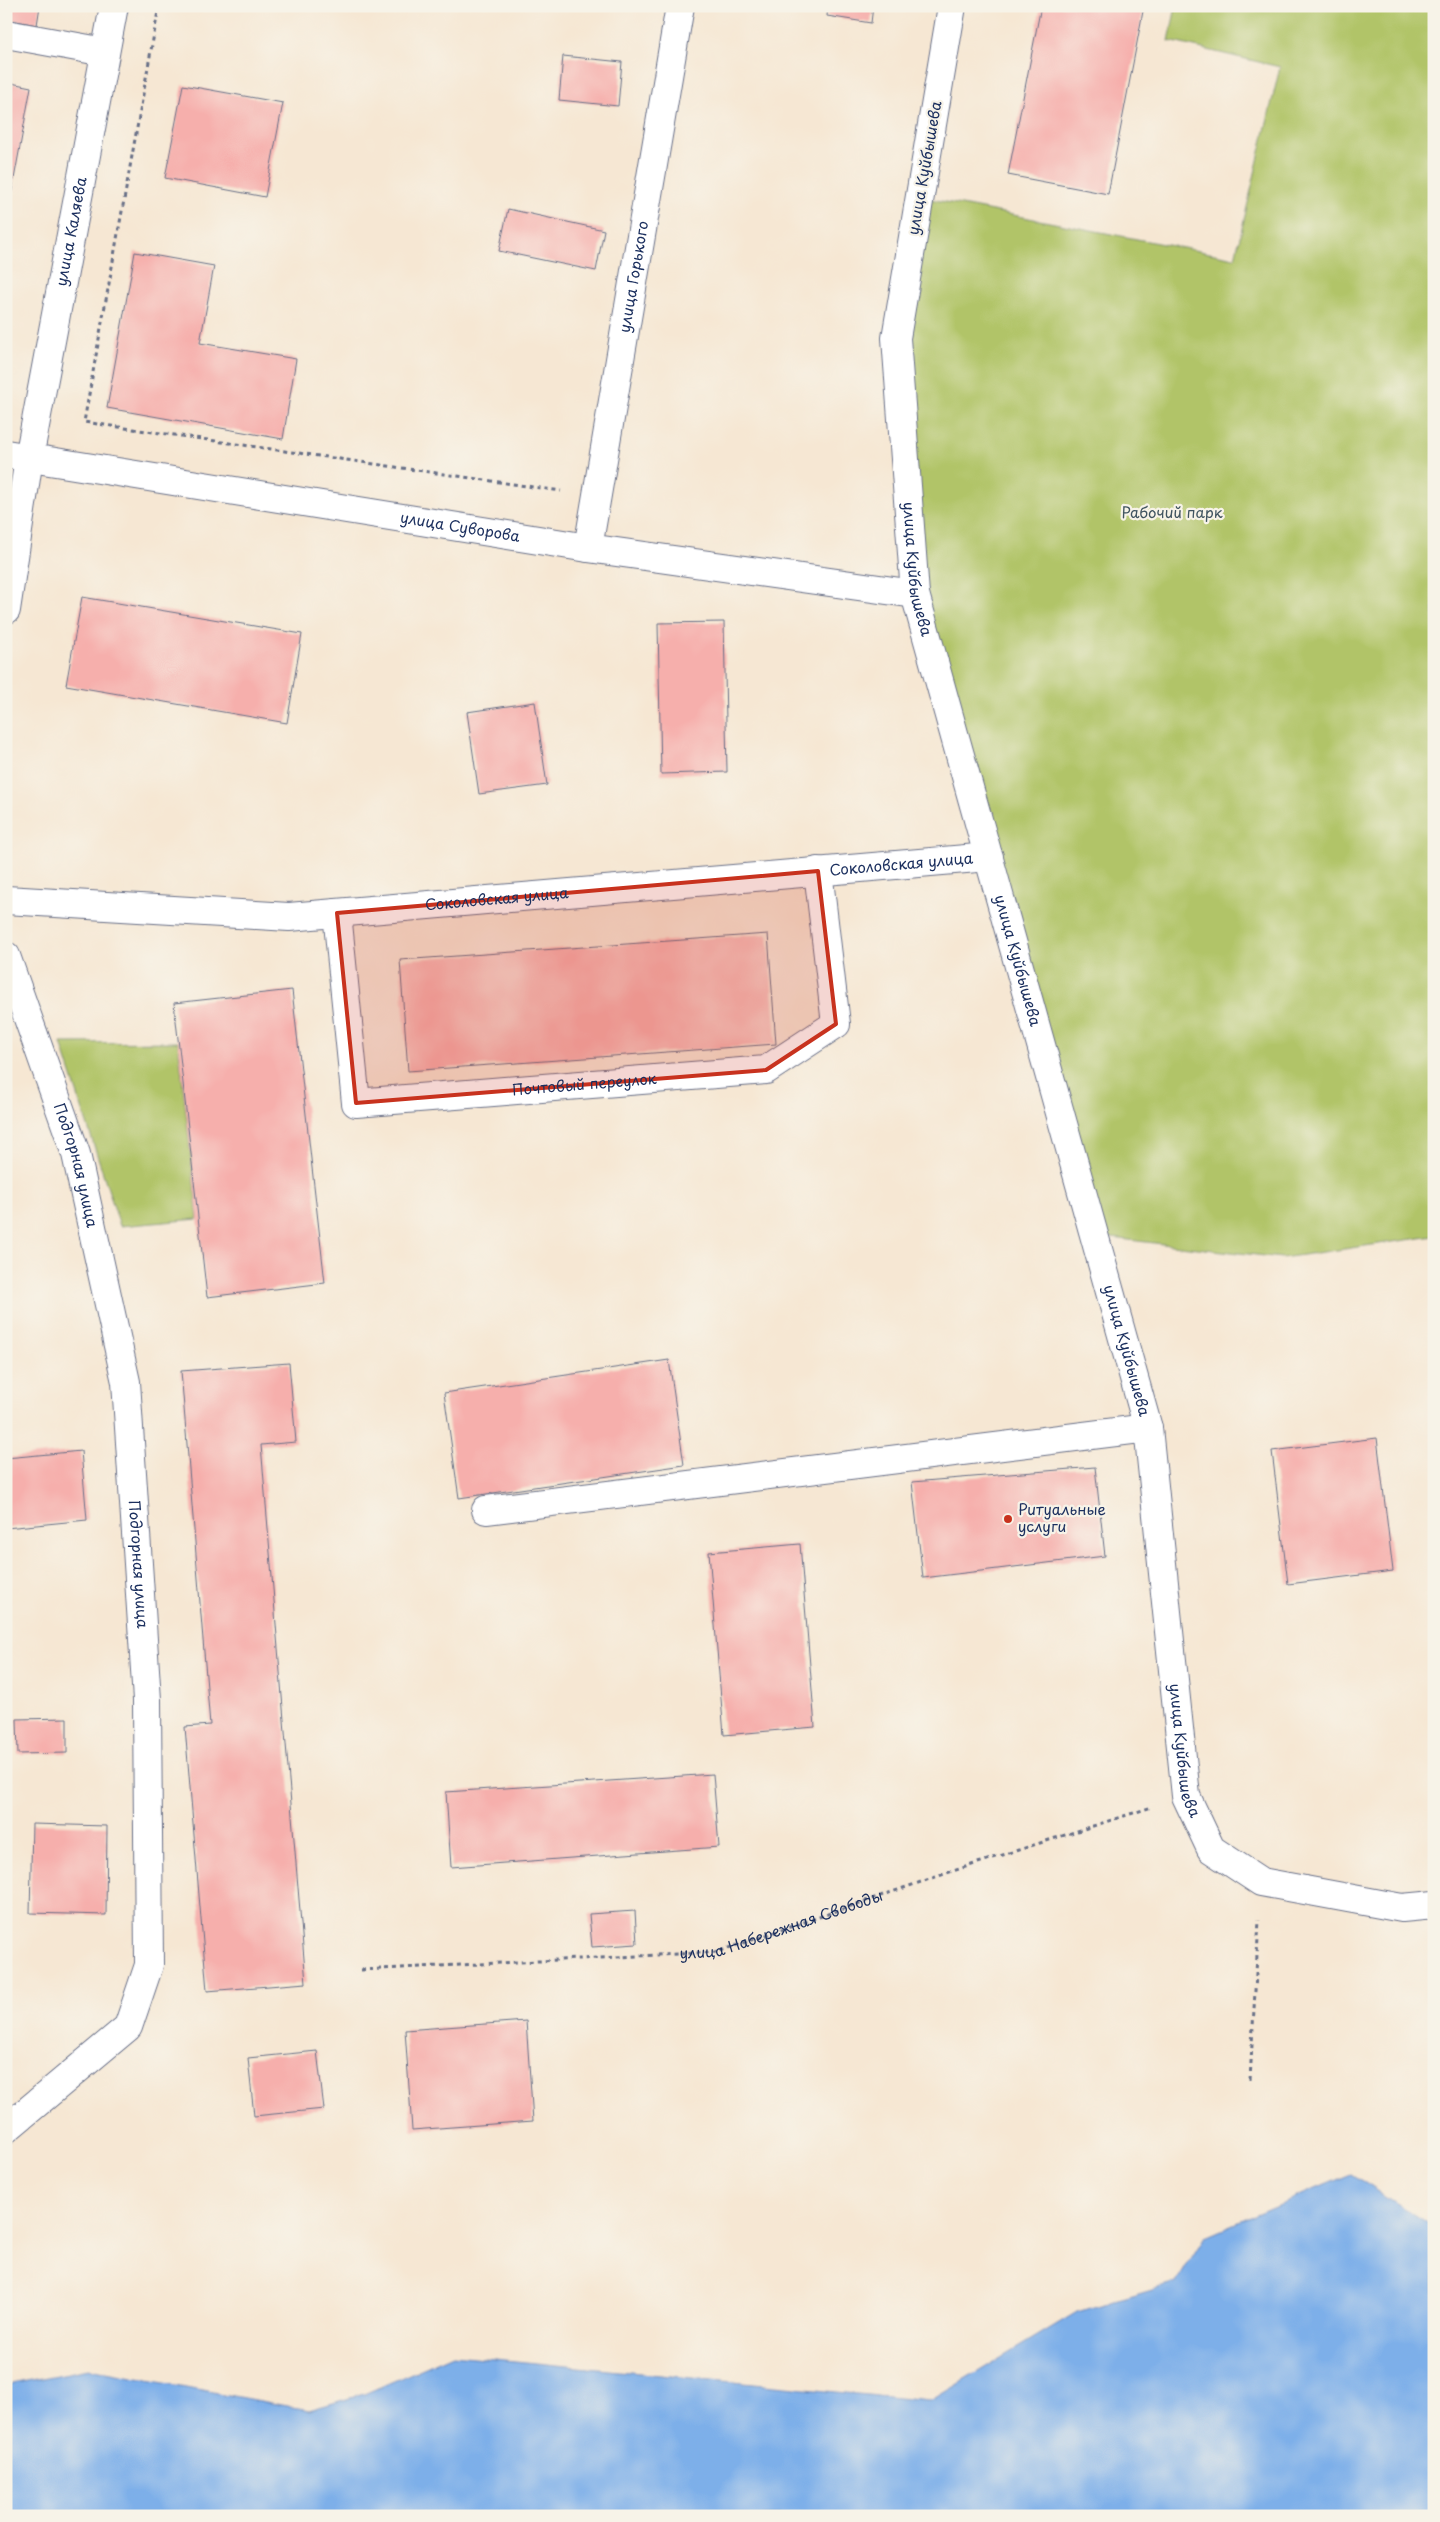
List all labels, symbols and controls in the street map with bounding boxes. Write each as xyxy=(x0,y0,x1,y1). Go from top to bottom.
street label: улица Куйбышева xyxy=(900,98,947,237)
street label: улица Каляева xyxy=(49,174,92,288)
street label: улица Горького xyxy=(612,219,653,334)
park label: Рабочий парк xyxy=(1121,500,1223,523)
street label: улица Куйбышева xyxy=(898,501,939,639)
street label: улица Суворова xyxy=(399,505,523,547)
street label: Соколовская улица xyxy=(828,845,974,881)
street label: Соколовская улица xyxy=(424,880,570,915)
street label: улица Куйбышева xyxy=(990,892,1048,1029)
street label: Почтовый переулок xyxy=(511,1066,657,1100)
street label: Подгорная улица xyxy=(49,1099,105,1230)
street label: улица Куйбышева xyxy=(1098,1282,1157,1419)
place label: Ритуальные услуги xyxy=(1018,1497,1106,1537)
street label: Подгорная улица xyxy=(124,1499,155,1629)
marker: Ритуальные услуги xyxy=(1002,1513,1014,1525)
street label: улица Куйбышева xyxy=(1164,1682,1208,1821)
street label: улица Набережная Свободы xyxy=(679,1883,885,1964)

